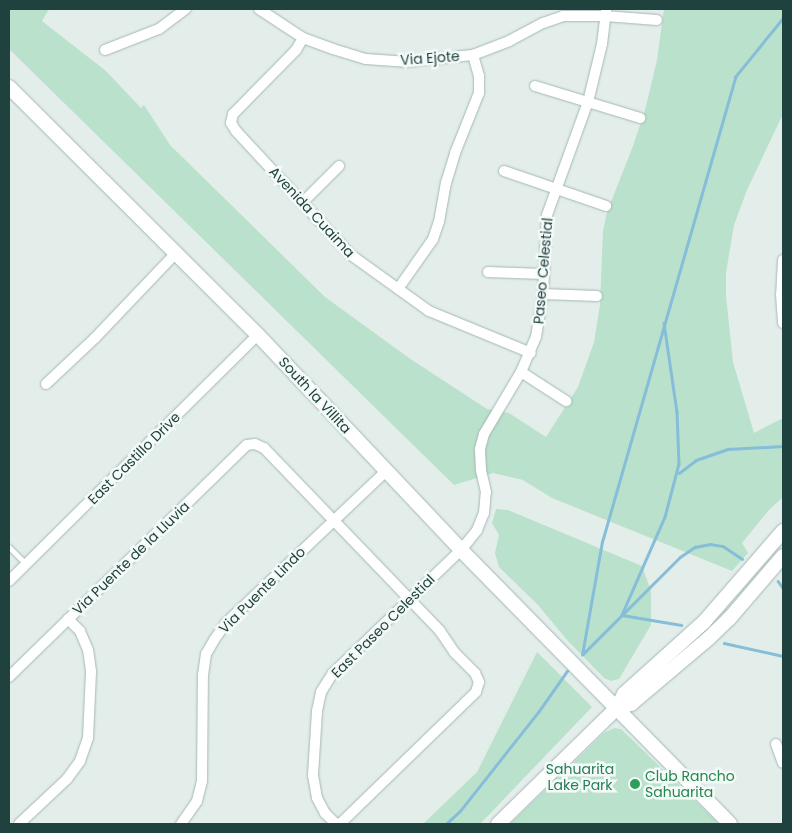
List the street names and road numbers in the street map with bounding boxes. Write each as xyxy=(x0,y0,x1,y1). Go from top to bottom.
street label: Via Ejote xyxy=(400,48,460,68)
street label: Avenida Cuaima xyxy=(266,163,358,261)
street label: Paseo Celestial xyxy=(530,217,556,325)
street label: South la Villita xyxy=(275,353,355,437)
street label: East Castillo Drive xyxy=(84,408,184,508)
street label: Via Puente de la Lluvia xyxy=(69,498,193,618)
street label: Via Puente Lindo xyxy=(215,543,309,637)
street label: East Paseo Celestial xyxy=(328,571,438,681)

